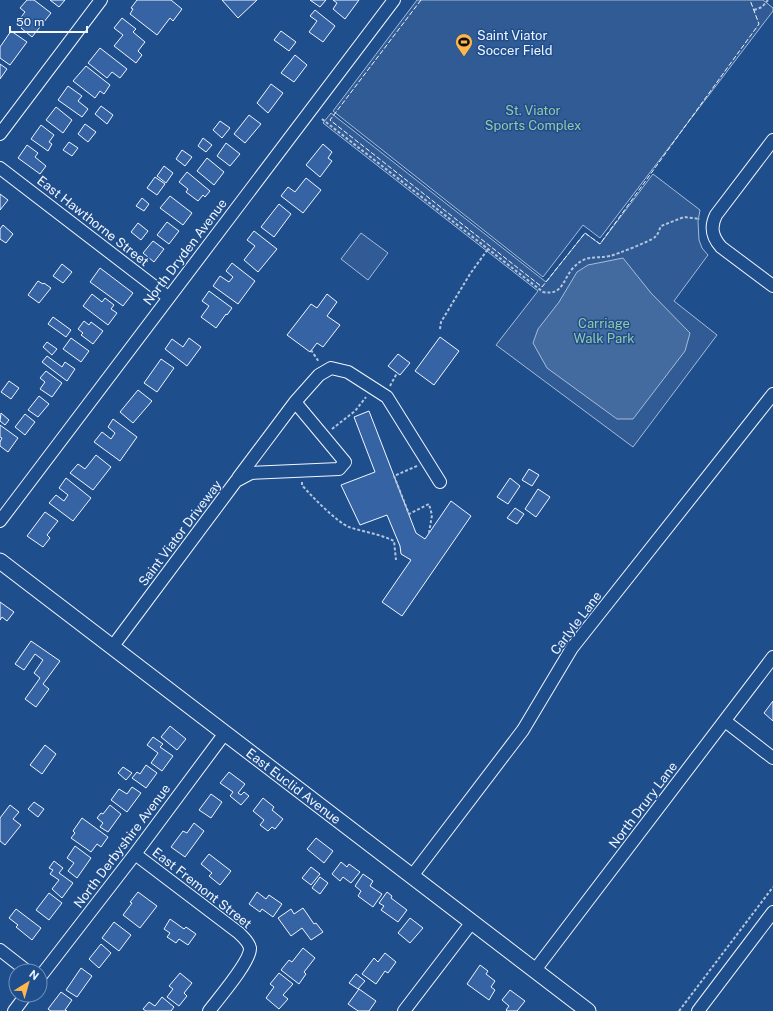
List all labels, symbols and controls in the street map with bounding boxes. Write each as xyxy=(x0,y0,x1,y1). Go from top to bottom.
scale bar xyxy=(10,8,87,34)
text: 50 m xyxy=(16,15,44,29)
place label: Saint Viator Soccer Field xyxy=(477,28,552,58)
sports icon: Saint Viator Soccer Field xyxy=(454,32,474,57)
park label: St. Viator Sports Complex xyxy=(485,103,581,133)
street label: East Hawthorne Street xyxy=(34,173,152,269)
street label: North Dryden Avenue xyxy=(140,196,230,308)
park label: Carriage Walk Park xyxy=(573,316,635,346)
street label: Saint Viator Driveway xyxy=(135,477,225,589)
street label: Carlyle Lane xyxy=(547,588,605,658)
street label: East Euclid Avenue xyxy=(244,745,344,827)
street label: North Drury Lane xyxy=(606,759,680,851)
street label: North Derbyshire Avenue xyxy=(71,781,173,911)
street label: East Fremont Street xyxy=(149,845,255,931)
north arrow xyxy=(8,963,48,1003)
text: N xyxy=(27,968,41,982)

